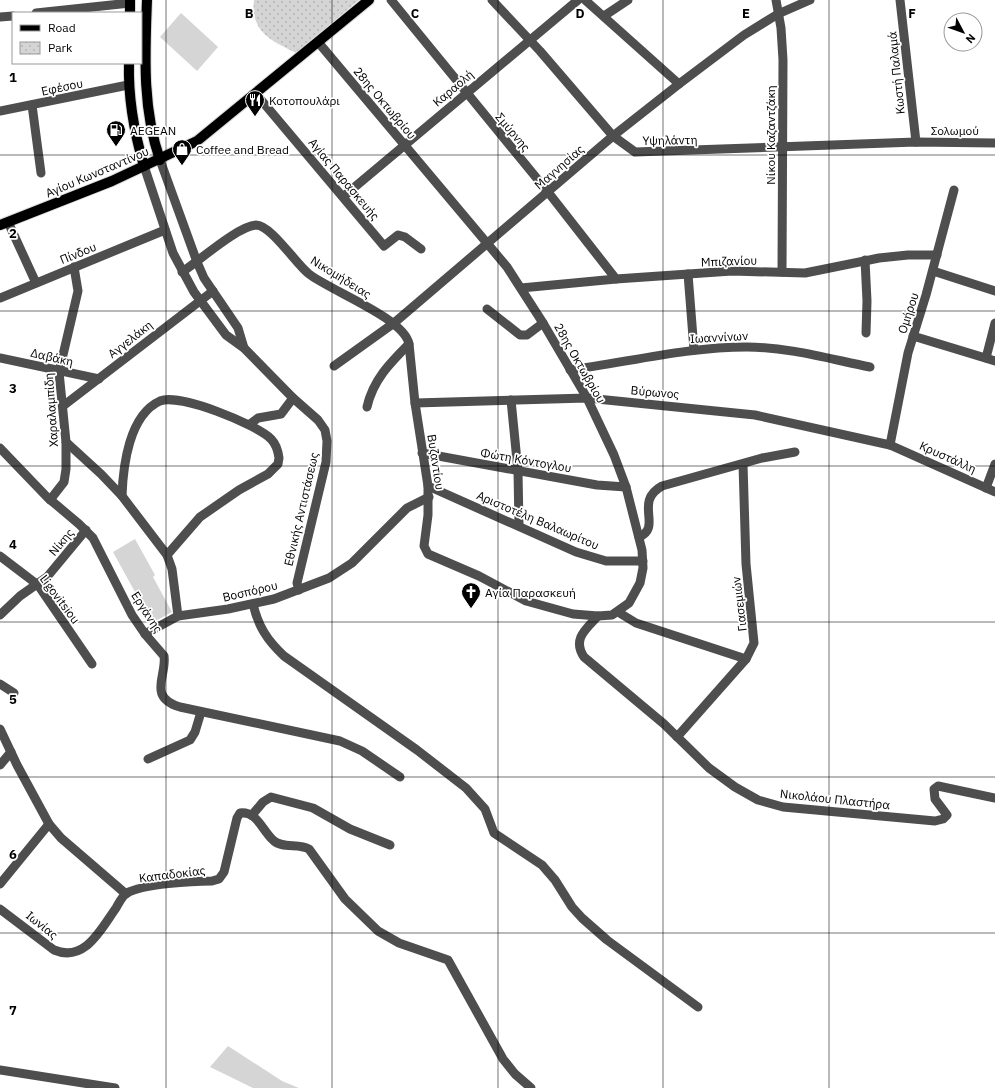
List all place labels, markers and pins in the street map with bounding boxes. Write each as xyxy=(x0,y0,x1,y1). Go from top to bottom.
restaurant icon: Κοτοπουλάρι xyxy=(244,89,266,117)
place label: Κοτοπουλάρι xyxy=(269,93,340,108)
fuel station icon: AEGEAN xyxy=(105,119,127,147)
place label: AEGEAN xyxy=(130,123,176,138)
shop icon: Coffee and Bread xyxy=(171,138,193,166)
place label: Coffee and Bread xyxy=(196,142,289,157)
church icon: Αγία Παρασκευή xyxy=(460,581,482,609)
place label: Αγία Παρασκευή xyxy=(485,585,576,600)

